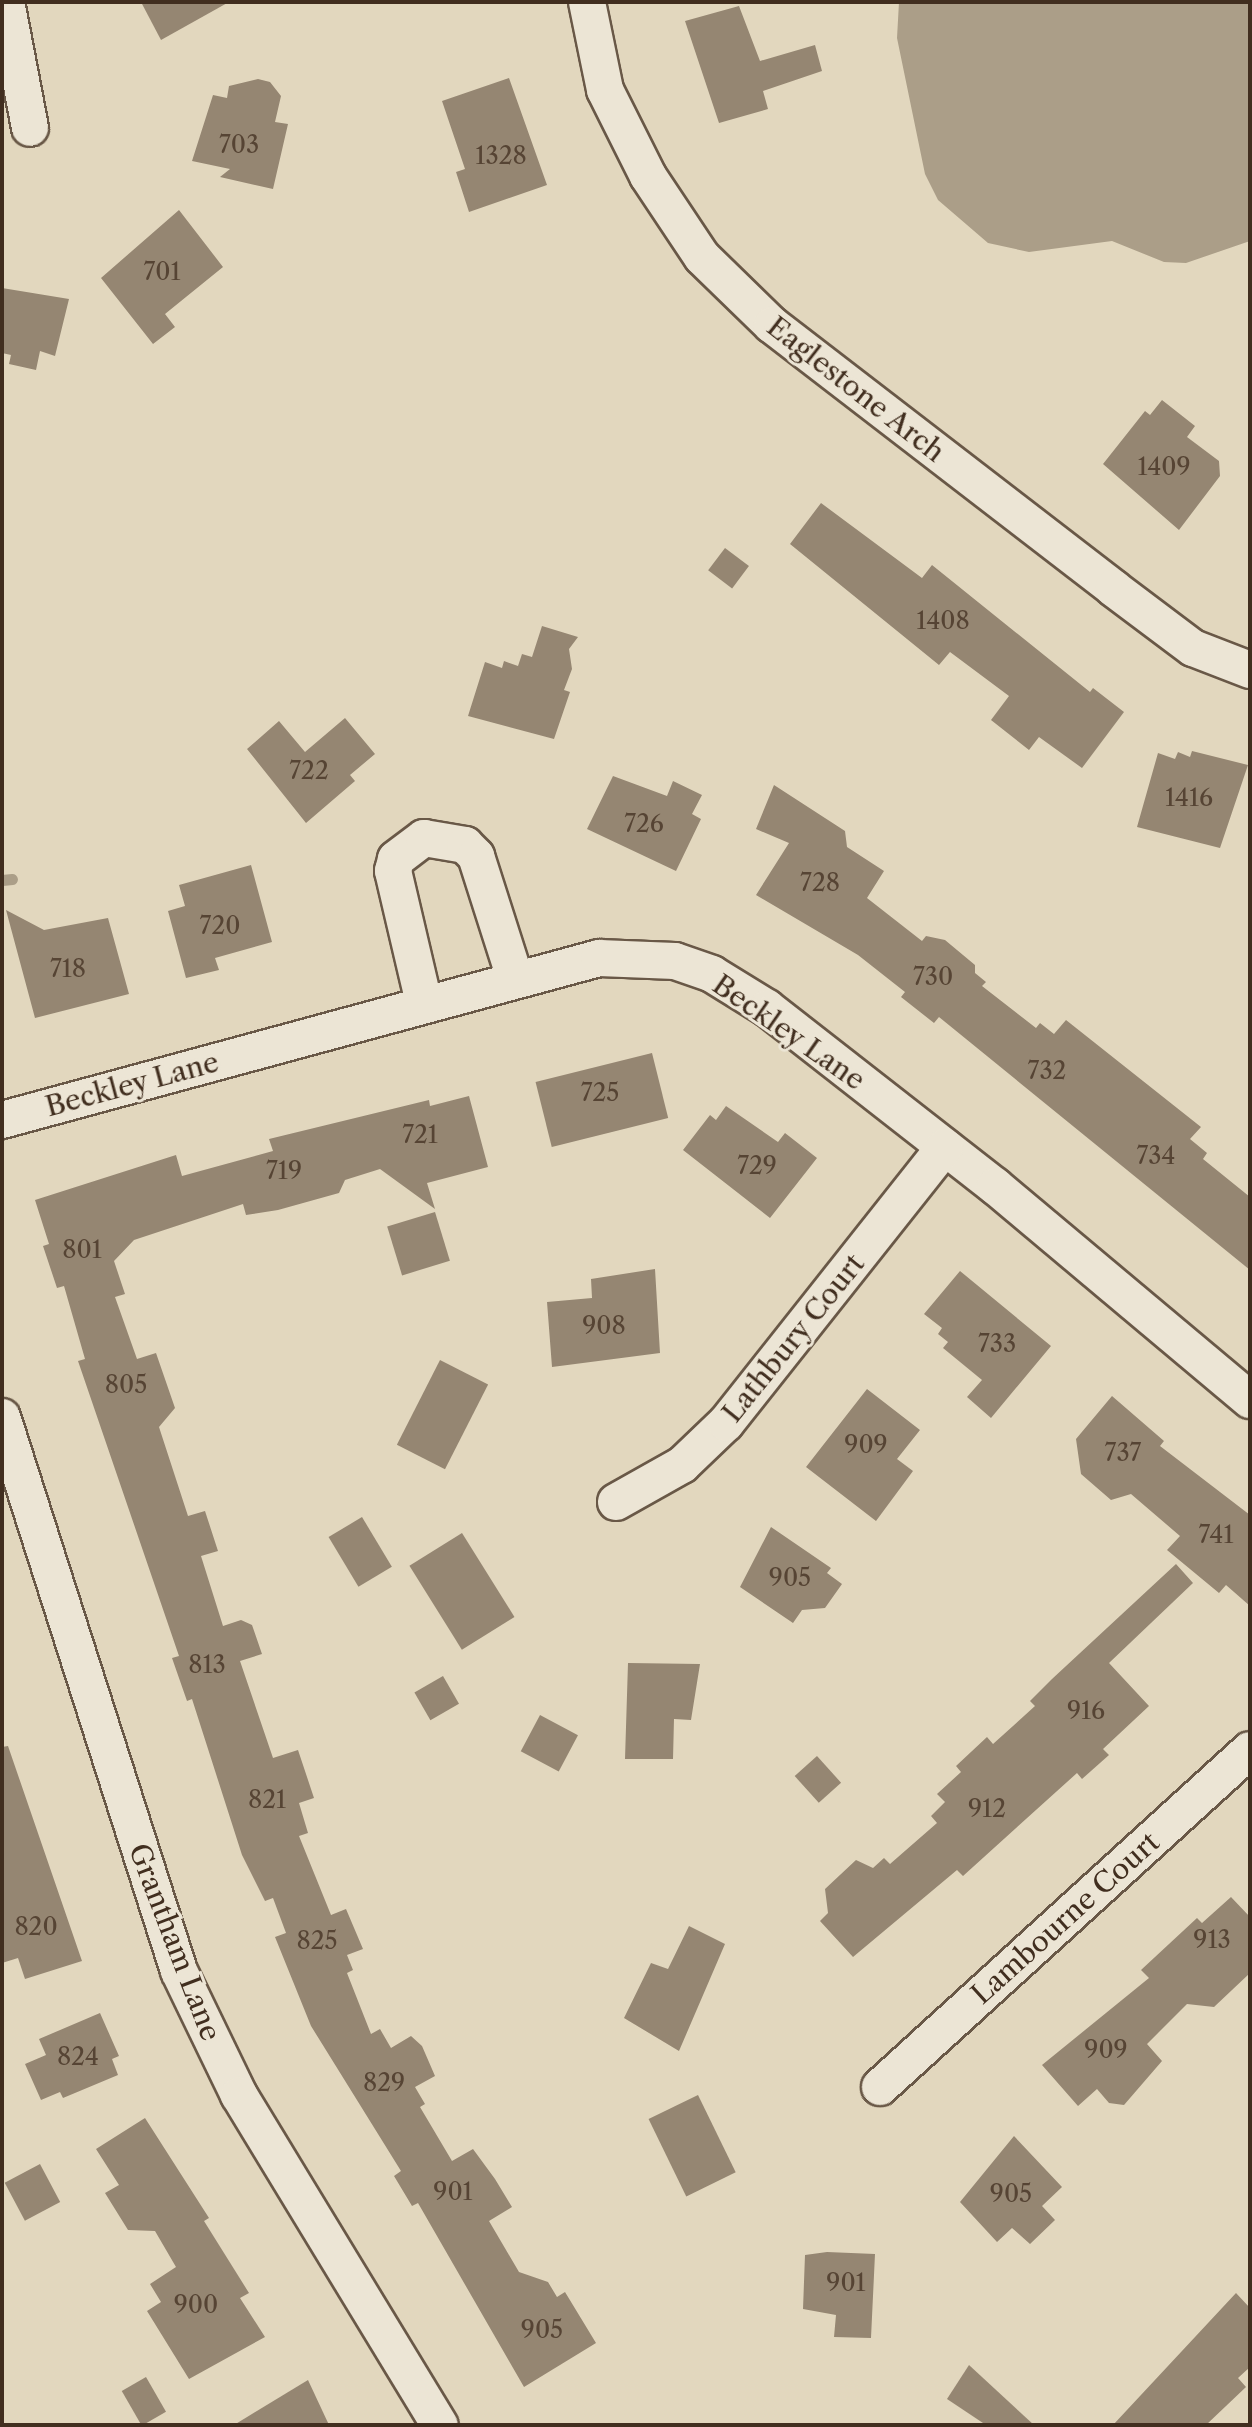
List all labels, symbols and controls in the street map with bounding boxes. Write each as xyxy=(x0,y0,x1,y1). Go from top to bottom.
house number: 703 xyxy=(219,131,259,159)
house number: 1328 xyxy=(475,142,527,170)
house number: 701 xyxy=(143,258,181,286)
street label: Eaglestone Arch xyxy=(760,309,952,469)
house number: 1409 xyxy=(1137,453,1191,481)
house number: 1408 xyxy=(916,607,970,635)
house number: 722 xyxy=(289,757,329,785)
house number: 1416 xyxy=(1165,784,1213,812)
house number: 726 xyxy=(624,810,664,838)
house number: 728 xyxy=(800,869,840,897)
house number: 720 xyxy=(200,912,240,940)
house number: 718 xyxy=(50,955,86,983)
house number: 730 xyxy=(913,963,953,991)
street label: Beckley Lane xyxy=(706,967,872,1097)
street label: Beckley Lane xyxy=(41,1045,223,1123)
house number: 732 xyxy=(1028,1057,1066,1085)
house number: 725 xyxy=(581,1079,619,1107)
house number: 721 xyxy=(402,1121,438,1149)
house number: 734 xyxy=(1137,1142,1175,1170)
house number: 729 xyxy=(737,1152,777,1180)
house number: 719 xyxy=(266,1157,302,1185)
house number: 801 xyxy=(62,1236,102,1264)
street label: Lathbury Court xyxy=(715,1247,871,1429)
house number: 908 xyxy=(582,1312,626,1340)
house number: 733 xyxy=(978,1330,1016,1358)
house number: 805 xyxy=(105,1371,147,1399)
house number: 909 xyxy=(844,1431,888,1459)
house number: 737 xyxy=(1105,1439,1141,1467)
house number: 741 xyxy=(1198,1521,1234,1549)
house number: 905 xyxy=(769,1564,811,1592)
house number: 813 xyxy=(188,1651,226,1679)
house number: 916 xyxy=(1067,1697,1105,1725)
house number: 821 xyxy=(248,1786,286,1814)
house number: 912 xyxy=(968,1795,1006,1823)
street label: Lambourne Court xyxy=(964,1825,1166,2011)
street label: Grantham Lane xyxy=(122,1839,228,2045)
house number: 820 xyxy=(14,1913,58,1941)
house number: 913 xyxy=(1193,1926,1231,1954)
house number: 825 xyxy=(296,1927,338,1955)
house number: 909 xyxy=(1084,2036,1128,2064)
house number: 824 xyxy=(57,2043,99,2071)
house number: 829 xyxy=(363,2069,405,2097)
house number: 901 xyxy=(433,2178,473,2206)
house number: 905 xyxy=(990,2180,1032,2208)
house number: 901 xyxy=(826,2269,866,2297)
house number: 900 xyxy=(174,2291,218,2319)
house number: 905 xyxy=(521,2316,563,2344)

